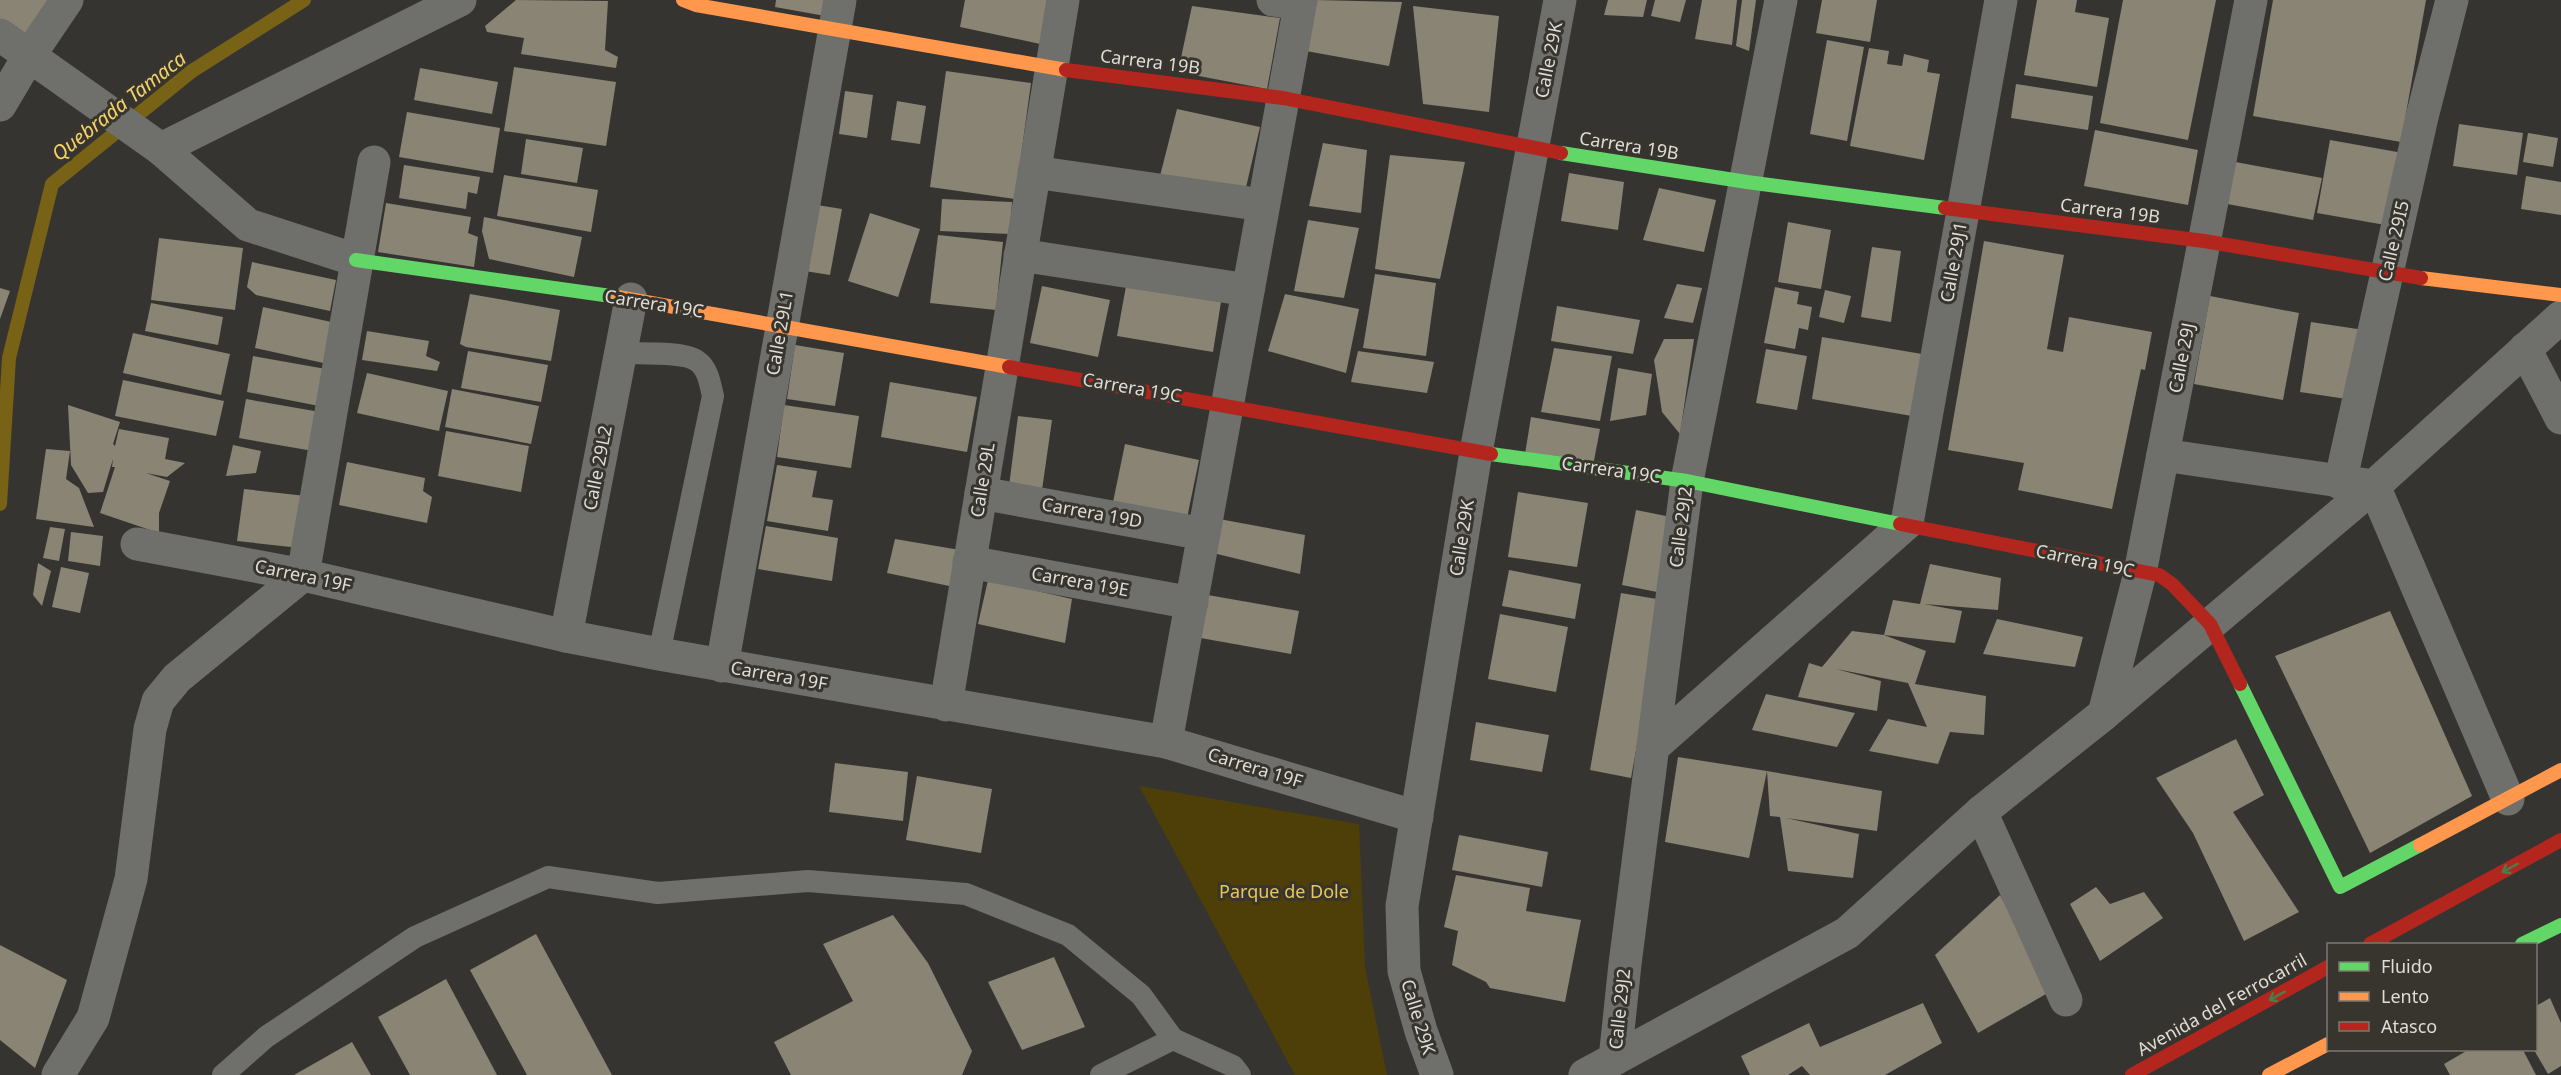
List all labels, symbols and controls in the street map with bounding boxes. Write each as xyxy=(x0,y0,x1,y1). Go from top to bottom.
street label: Calle 29K xyxy=(1529,19,1567,100)
street label: Carrera 19B xyxy=(1099,43,1201,79)
water label: Quebrada Tamaca xyxy=(46,45,191,167)
street label: Carrera 19B xyxy=(1578,125,1681,165)
street label: Carrera 19B xyxy=(2059,192,2161,228)
street label: Calle 29I5 xyxy=(2372,198,2414,284)
street label: Calle 29J1 xyxy=(1934,220,1972,304)
street label: Carrera 19C xyxy=(603,283,705,323)
street label: Calle 29L1 xyxy=(760,288,798,377)
street label: Calle 29J xyxy=(2162,321,2200,395)
street label: Carrera 19C xyxy=(1081,367,1183,408)
street label: Calle 29L2 xyxy=(577,423,617,512)
street label: Calle 29L xyxy=(964,441,1000,519)
street label: Carrera 19C xyxy=(1560,450,1662,488)
street label: Calle 29J2 xyxy=(1663,485,1697,569)
street label: Carrera 19D xyxy=(1040,491,1144,533)
street label: Calle 29K xyxy=(1443,497,1479,578)
street label: Carrera 19C xyxy=(2034,538,2137,582)
street label: Carrera 19F xyxy=(253,553,354,597)
street label: Carrera 19E xyxy=(1030,561,1131,601)
street label: Carrera 19F xyxy=(729,655,829,695)
street label: Carrera 19F xyxy=(1205,741,1306,793)
one-way arrow xyxy=(2502,862,2519,874)
park label: Parque de Dole xyxy=(1219,879,1349,903)
legend xyxy=(2327,943,2537,1051)
street label: Avenida del Ferrocarril xyxy=(2132,947,2311,1061)
text: Fluido xyxy=(2381,954,2433,978)
street label: Calle 29J2 xyxy=(1603,967,1635,1051)
street label: Calle 29K xyxy=(1396,976,1442,1058)
text: Lento xyxy=(2381,984,2429,1008)
one-way arrow xyxy=(2269,990,2286,1002)
text: Atasco xyxy=(2381,1014,2437,1038)

